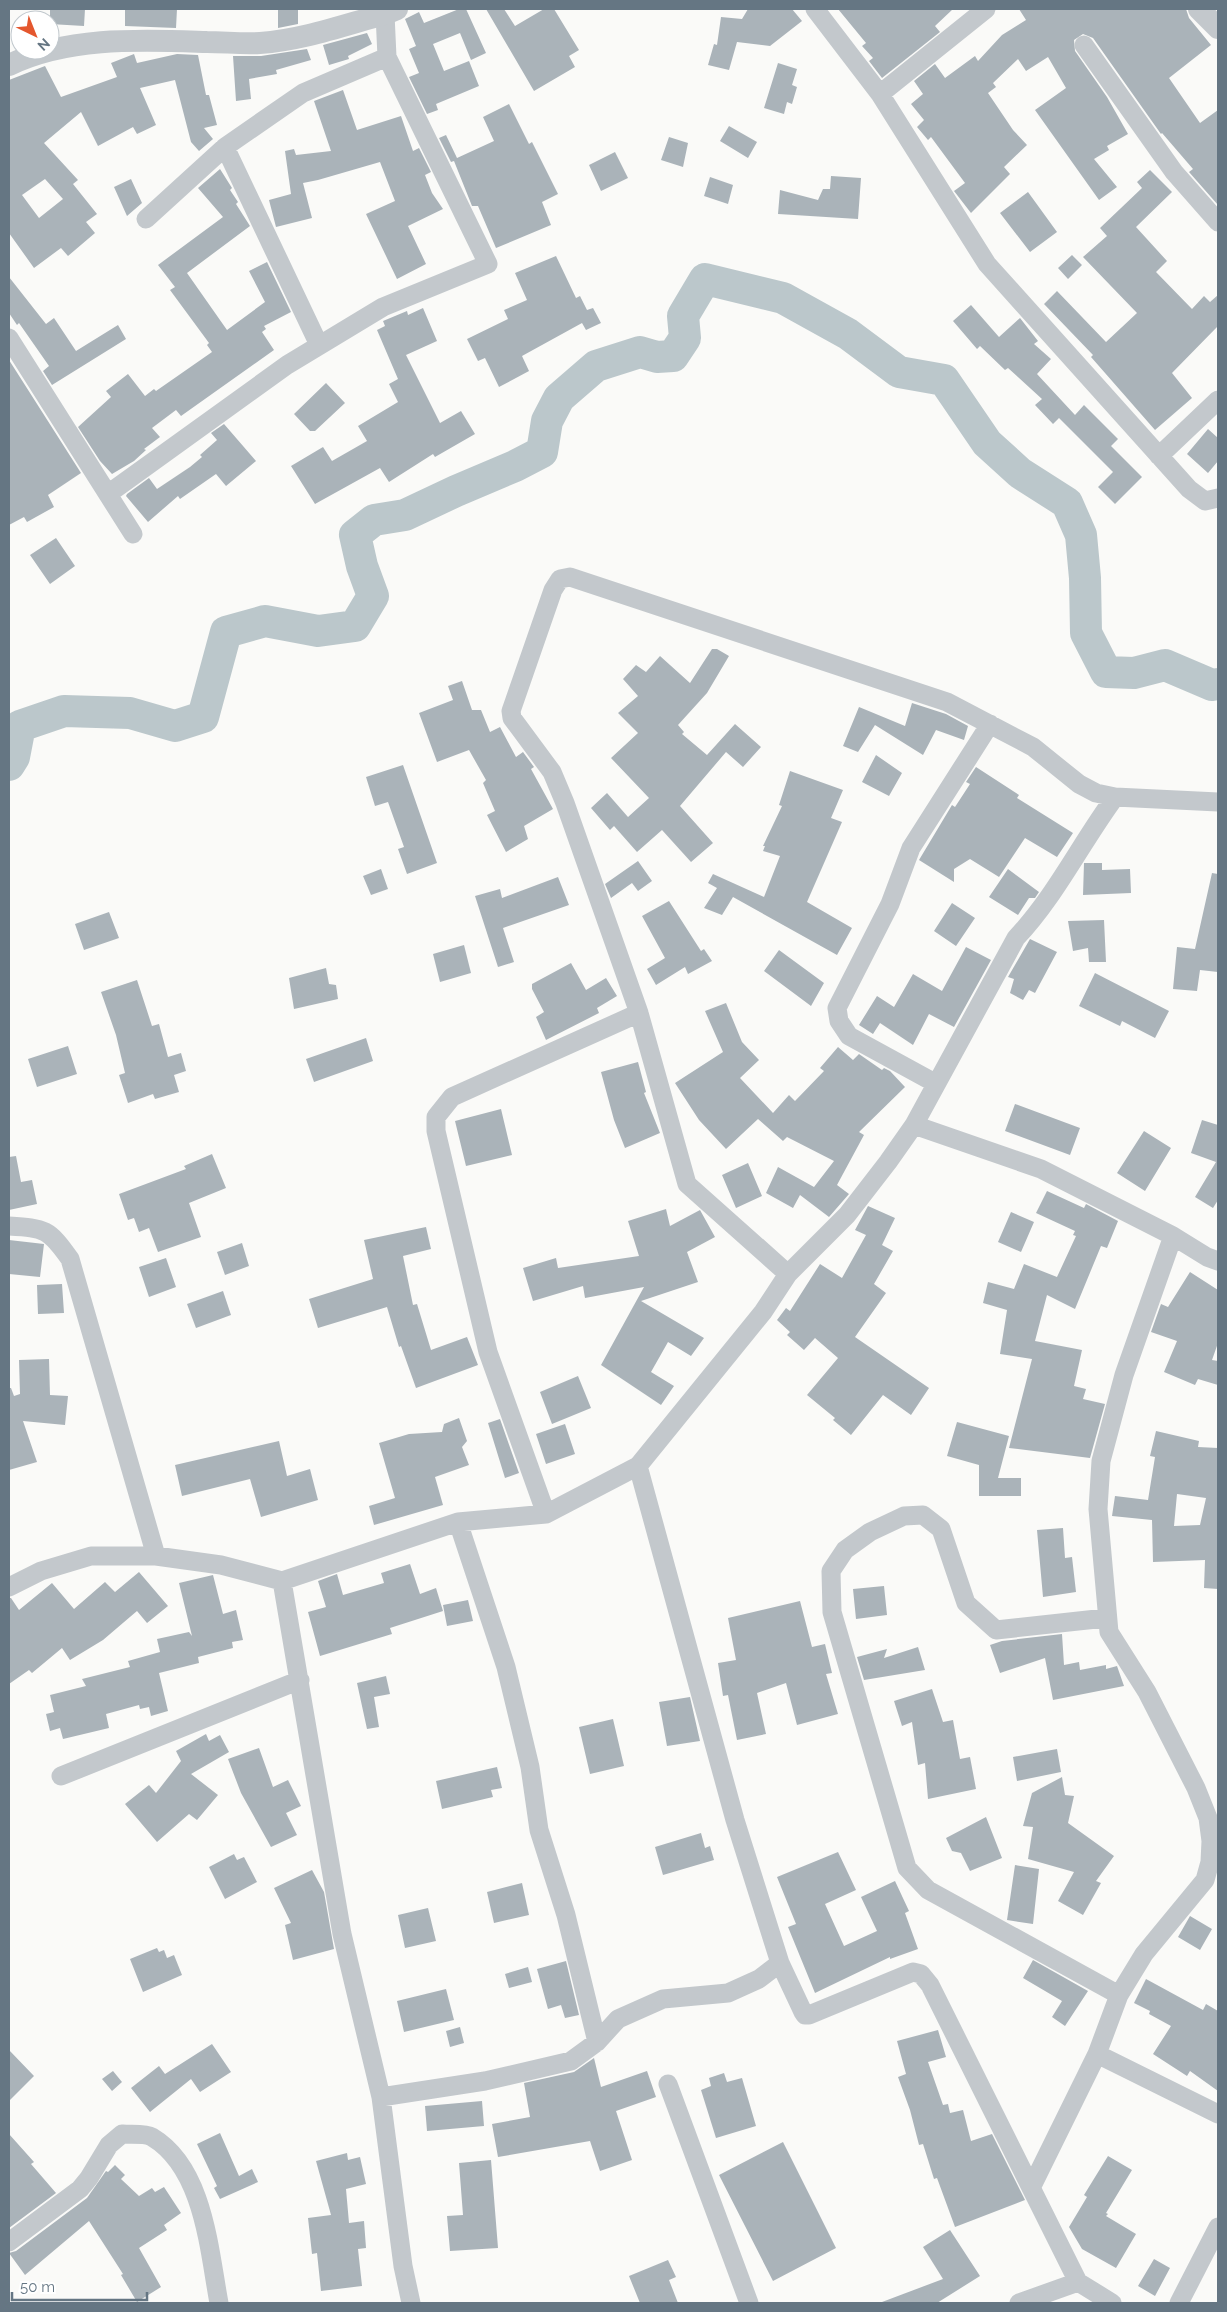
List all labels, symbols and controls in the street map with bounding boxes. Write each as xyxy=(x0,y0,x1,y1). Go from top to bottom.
north arrow xyxy=(10,10,60,60)
text: N xyxy=(35,35,53,54)
scale bar xyxy=(12,2270,148,2302)
text: 50 m xyxy=(20,2278,55,2296)

